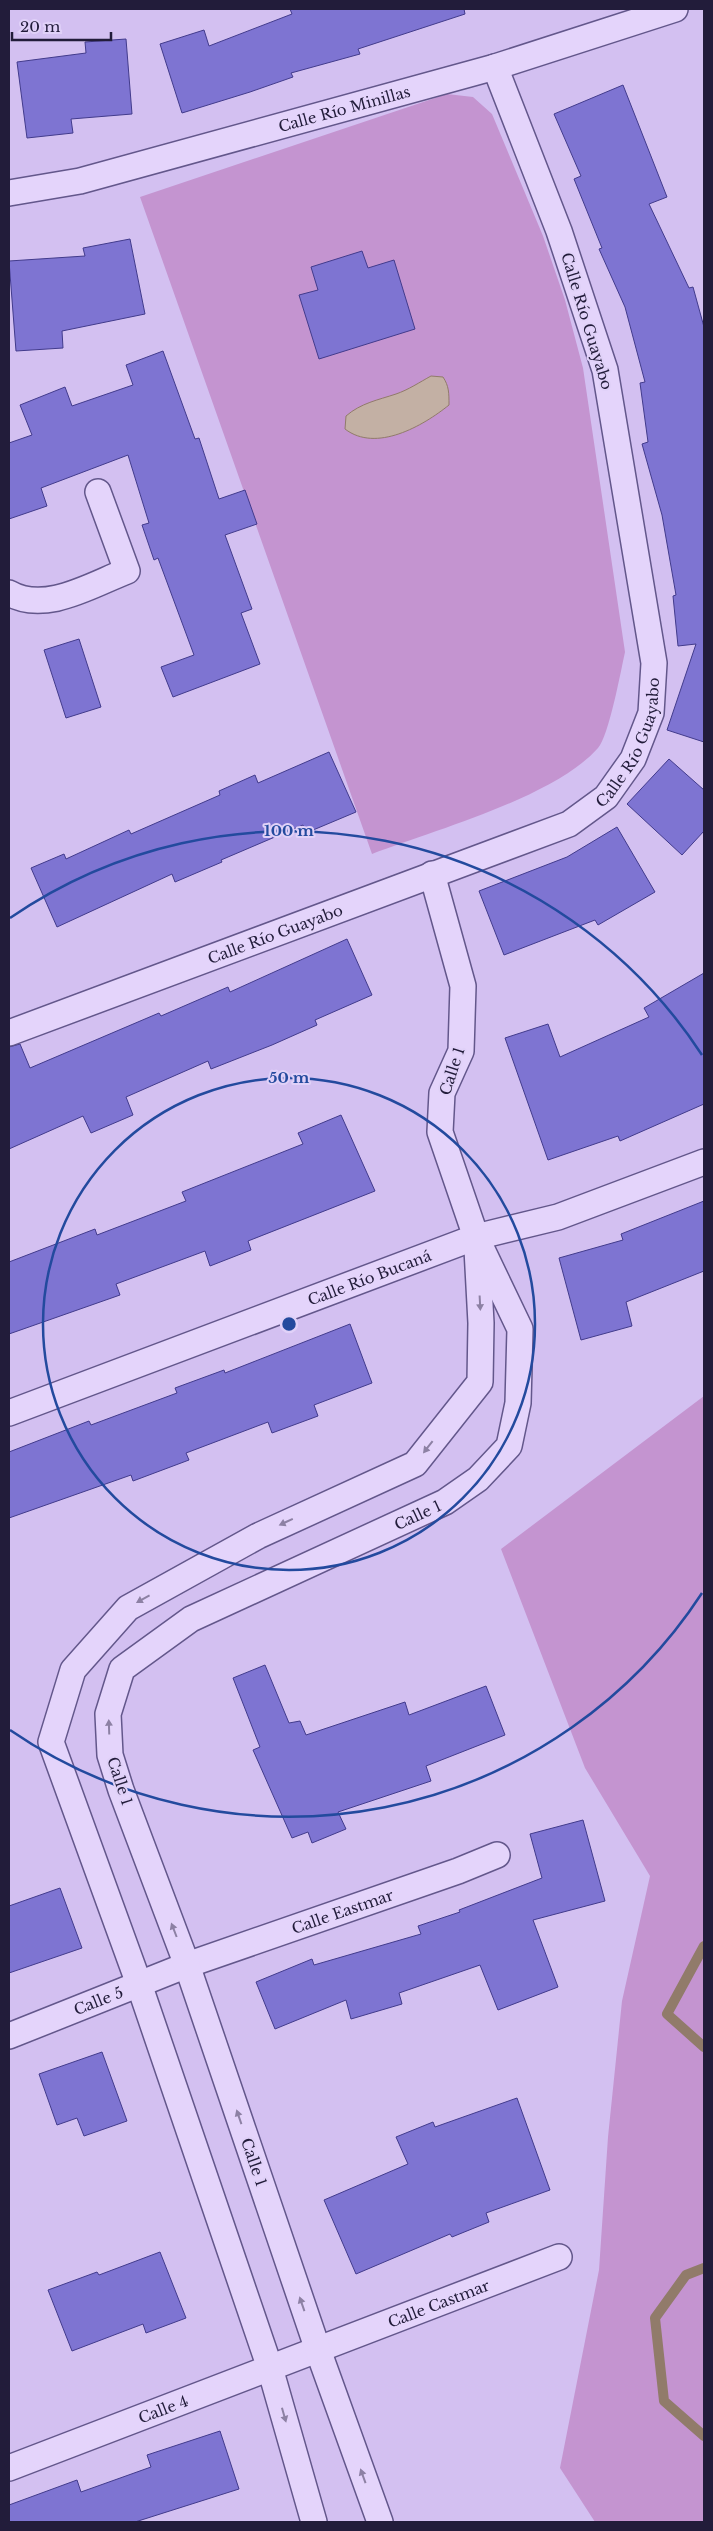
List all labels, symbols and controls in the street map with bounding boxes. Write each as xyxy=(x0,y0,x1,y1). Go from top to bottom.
scale bar xyxy=(12,10,111,42)
text: 20 m xyxy=(20,17,60,36)
street label: Calle Río Minillas xyxy=(276,81,412,136)
street label: Calle Río Guayabo xyxy=(557,250,617,392)
street label: Calle Río Guayabo xyxy=(592,677,663,811)
text: 100 m xyxy=(264,821,314,840)
street label: Calle Río Guayabo xyxy=(205,900,345,968)
street label: Calle 1 xyxy=(435,1044,469,1098)
text: 50 m xyxy=(269,1068,310,1087)
street label: Calle Río Bucaná xyxy=(305,1245,434,1309)
one-way arrow xyxy=(476,1295,484,1311)
centre of rings xyxy=(280,1315,298,1333)
one-way arrow xyxy=(423,1441,434,1454)
street label: Calle 1 xyxy=(391,1496,444,1534)
one-way arrow xyxy=(279,1519,293,1527)
one-way arrow xyxy=(137,1595,150,1604)
one-way arrow xyxy=(104,1718,112,1734)
street label: Calle 1 xyxy=(103,1754,137,1808)
street label: Calle Eastmar xyxy=(289,1884,396,1938)
one-way arrow xyxy=(170,1923,177,1938)
street label: Calle 5 xyxy=(71,1982,126,2019)
one-way arrow xyxy=(235,2109,243,2124)
street label: Calle 1 xyxy=(237,2135,271,2189)
street label: Calle Castmar xyxy=(385,2275,493,2331)
one-way arrow xyxy=(298,2296,306,2311)
street label: Calle 4 xyxy=(135,2391,191,2427)
one-way arrow xyxy=(280,2408,288,2423)
one-way arrow xyxy=(359,2469,366,2484)

